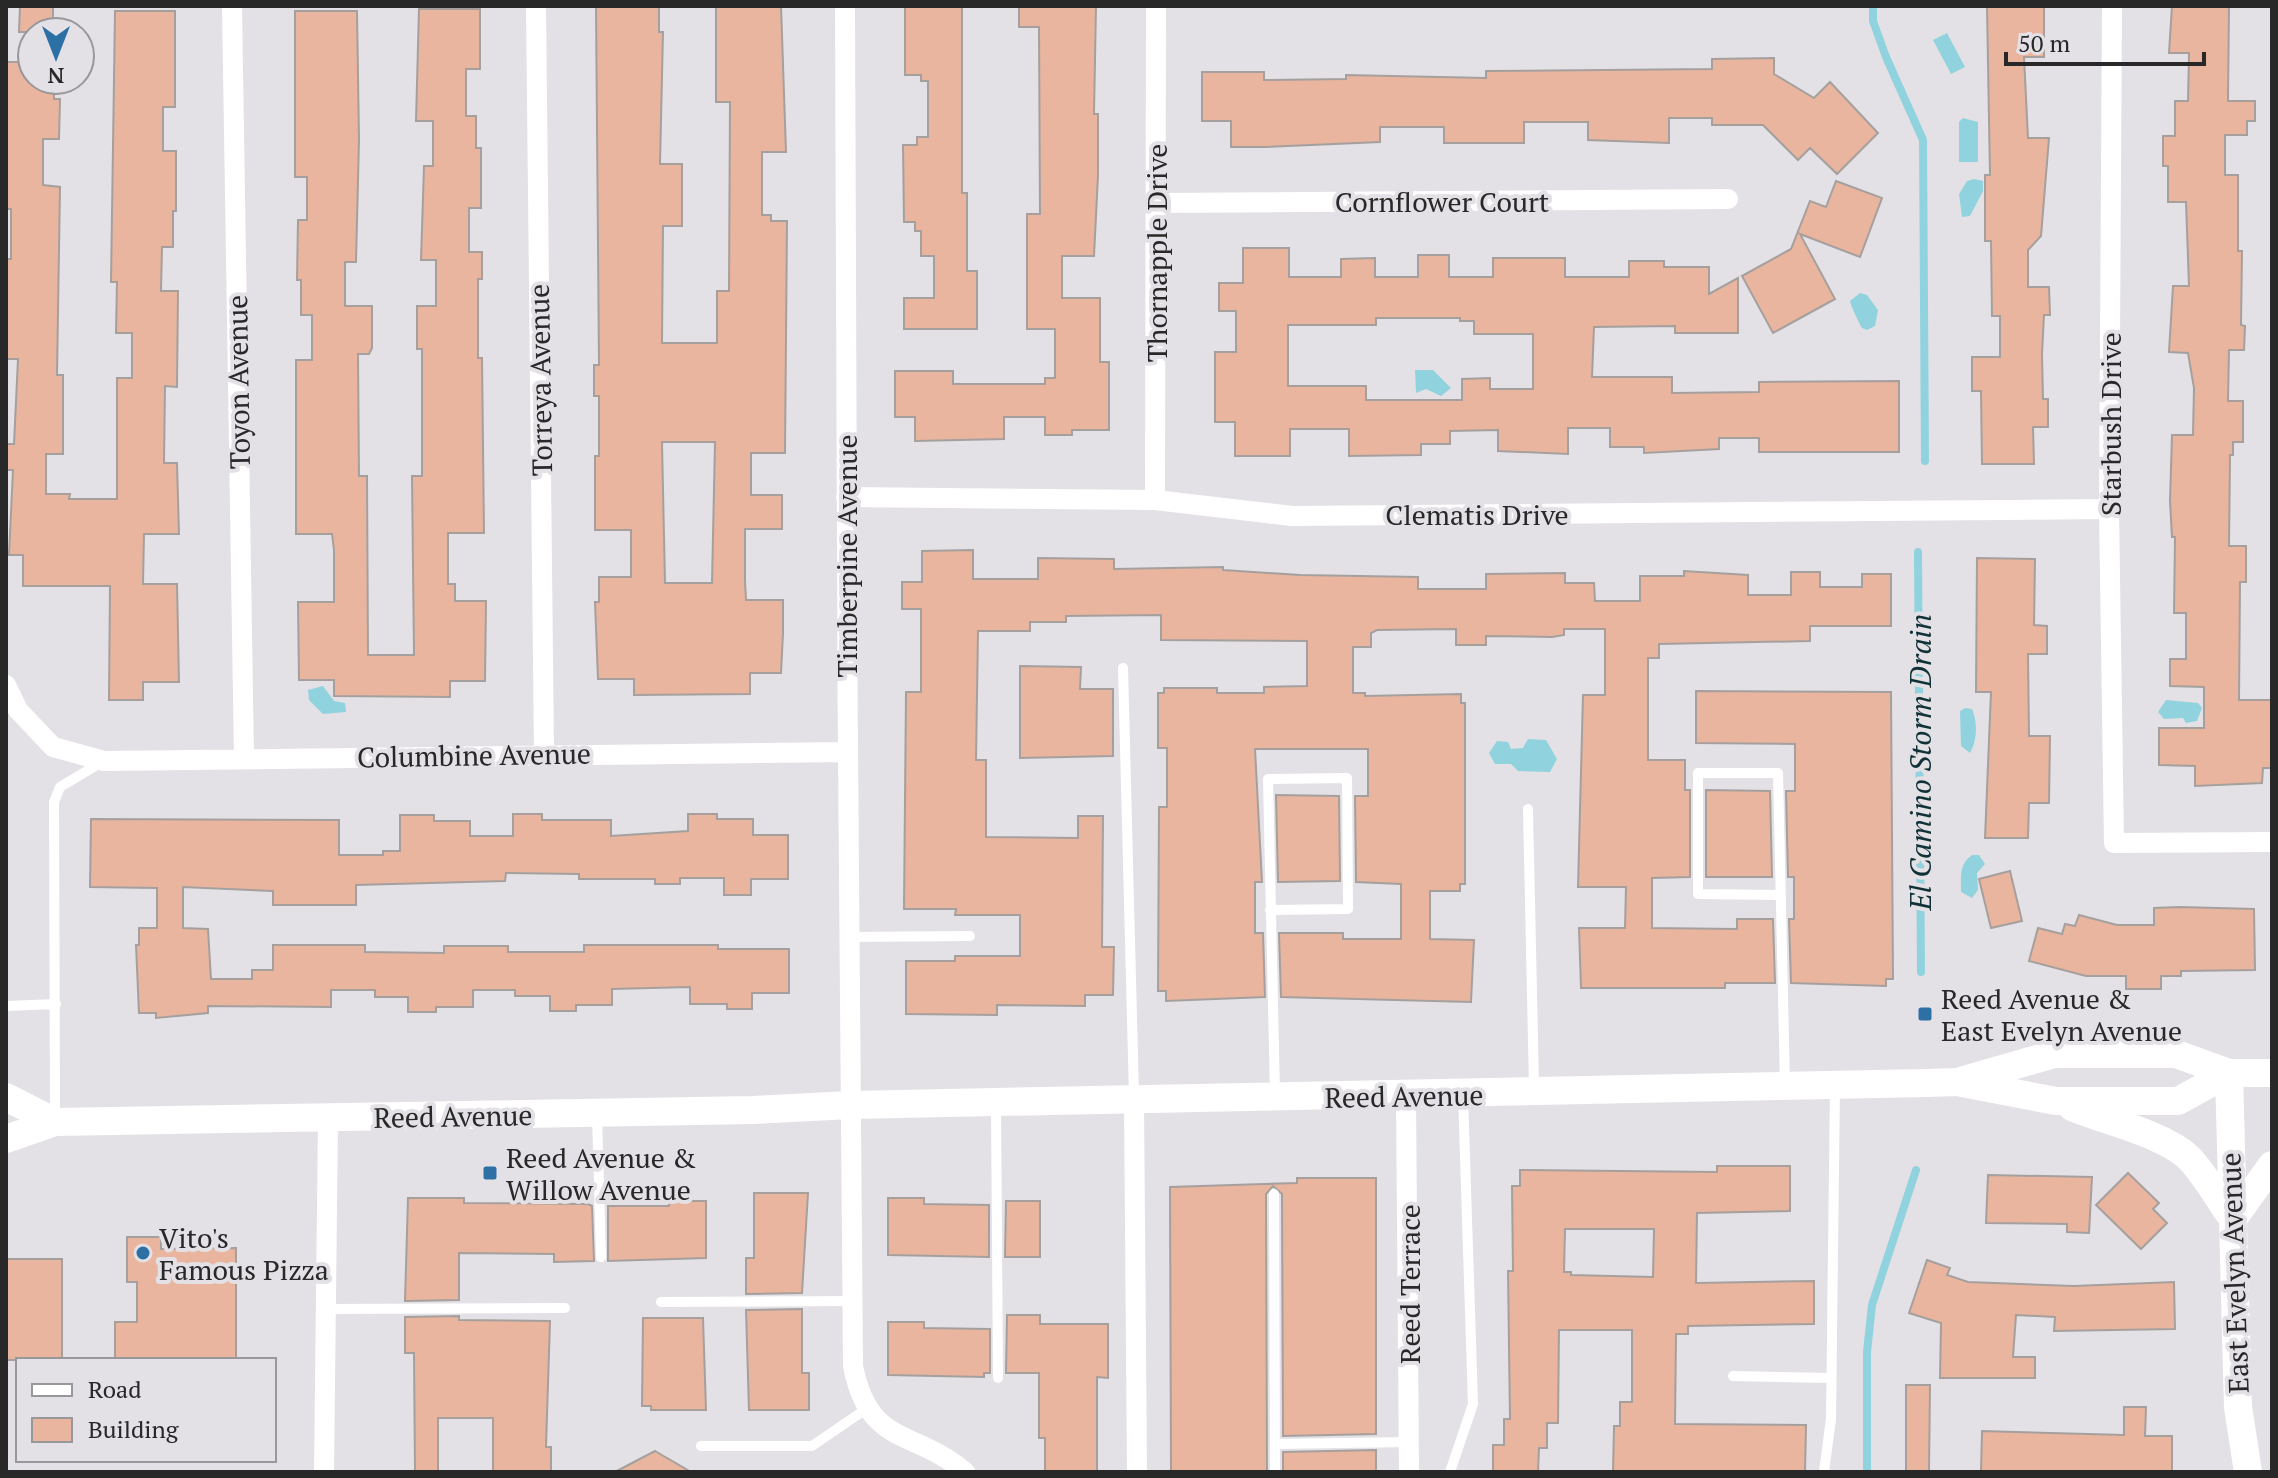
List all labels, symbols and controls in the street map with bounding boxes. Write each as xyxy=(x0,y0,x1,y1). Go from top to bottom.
north arrow xyxy=(16,16,96,96)
scale bar xyxy=(2006,16,2204,66)
text: 50 m xyxy=(2018,27,2070,59)
text: N xyxy=(47,62,64,91)
street label: Thornapple Drive xyxy=(1138,144,1175,362)
street label: Cornflower Court xyxy=(1335,183,1550,220)
street label: Torreya Avenue xyxy=(520,284,560,476)
street label: Toyon Avenue xyxy=(218,295,258,469)
street label: Starbush Drive xyxy=(2092,332,2129,516)
street label: Timberpine Avenue xyxy=(828,435,865,677)
street label: Clematis Drive xyxy=(1385,496,1569,533)
water label: El Camino Storm Drain xyxy=(1900,614,1940,911)
street label: Columbine Avenue xyxy=(357,734,591,776)
place label: Reed Avenue & East Evelyn Avenue xyxy=(1941,980,2182,1049)
marker: Reed Avenue & East Evelyn Avenue xyxy=(1916,1005,1934,1023)
street label: Reed Avenue xyxy=(1324,1076,1484,1116)
street label: Reed Avenue xyxy=(373,1096,533,1136)
place label: Reed Avenue & Willow Avenue xyxy=(506,1139,696,1208)
street label: East Evelyn Avenue xyxy=(2211,1152,2257,1394)
marker: Reed Avenue & Willow Avenue xyxy=(481,1164,499,1182)
street label: Reed Terrace xyxy=(1391,1204,1428,1364)
place label: Vito's Famous Pizza xyxy=(159,1219,329,1288)
marker: Vito's Famous Pizza xyxy=(134,1244,152,1262)
legend xyxy=(16,1358,276,1462)
text: Road xyxy=(88,1373,142,1405)
text: Building xyxy=(88,1413,179,1445)

